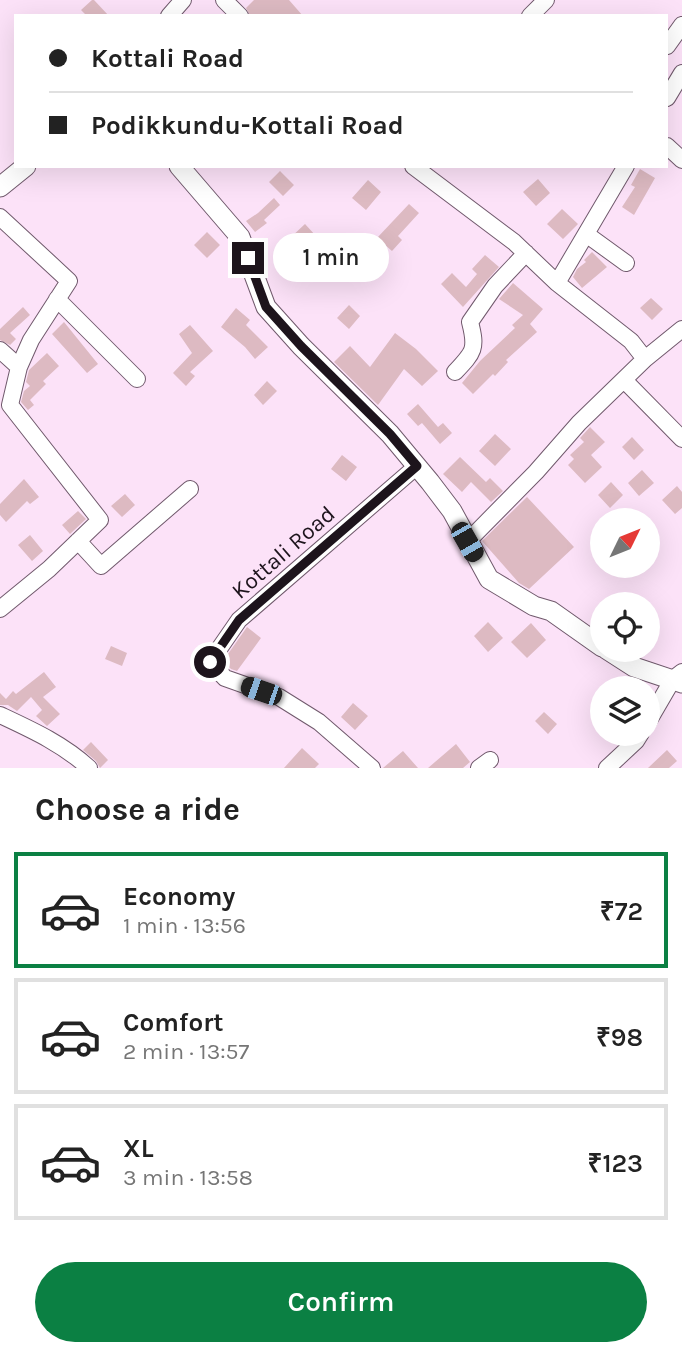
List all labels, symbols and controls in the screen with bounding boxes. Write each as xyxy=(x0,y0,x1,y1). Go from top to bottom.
text: Kottali Road xyxy=(91,43,244,74)
text: Podikkundu-Kottali Road xyxy=(91,110,404,141)
callout: 1 min xyxy=(272,233,388,282)
route end xyxy=(232,242,264,274)
text: 1 min xyxy=(302,244,360,271)
street label: Kottali Road xyxy=(226,500,341,605)
north arrow xyxy=(590,508,660,578)
map controls xyxy=(590,508,660,746)
car xyxy=(448,519,487,565)
button: locate xyxy=(590,592,660,662)
route start xyxy=(194,646,226,678)
car xyxy=(238,674,285,708)
button: layers xyxy=(590,676,660,746)
text: Choose a ride xyxy=(35,791,240,828)
icon: car xyxy=(39,879,102,942)
text: Economy xyxy=(123,881,235,912)
text: ₹72 xyxy=(600,896,643,927)
text: 1 min · 13:56 xyxy=(123,912,246,939)
icon: car xyxy=(39,1005,102,1068)
text: Comfort xyxy=(123,1007,224,1038)
text: ₹98 xyxy=(596,1022,643,1053)
text: 2 min · 13:57 xyxy=(123,1038,249,1065)
icon: car xyxy=(39,1131,102,1194)
text: XL xyxy=(123,1133,154,1164)
text: ₹123 xyxy=(588,1148,643,1179)
text: 3 min · 13:58 xyxy=(123,1164,253,1191)
button: Confirm xyxy=(35,1262,647,1342)

